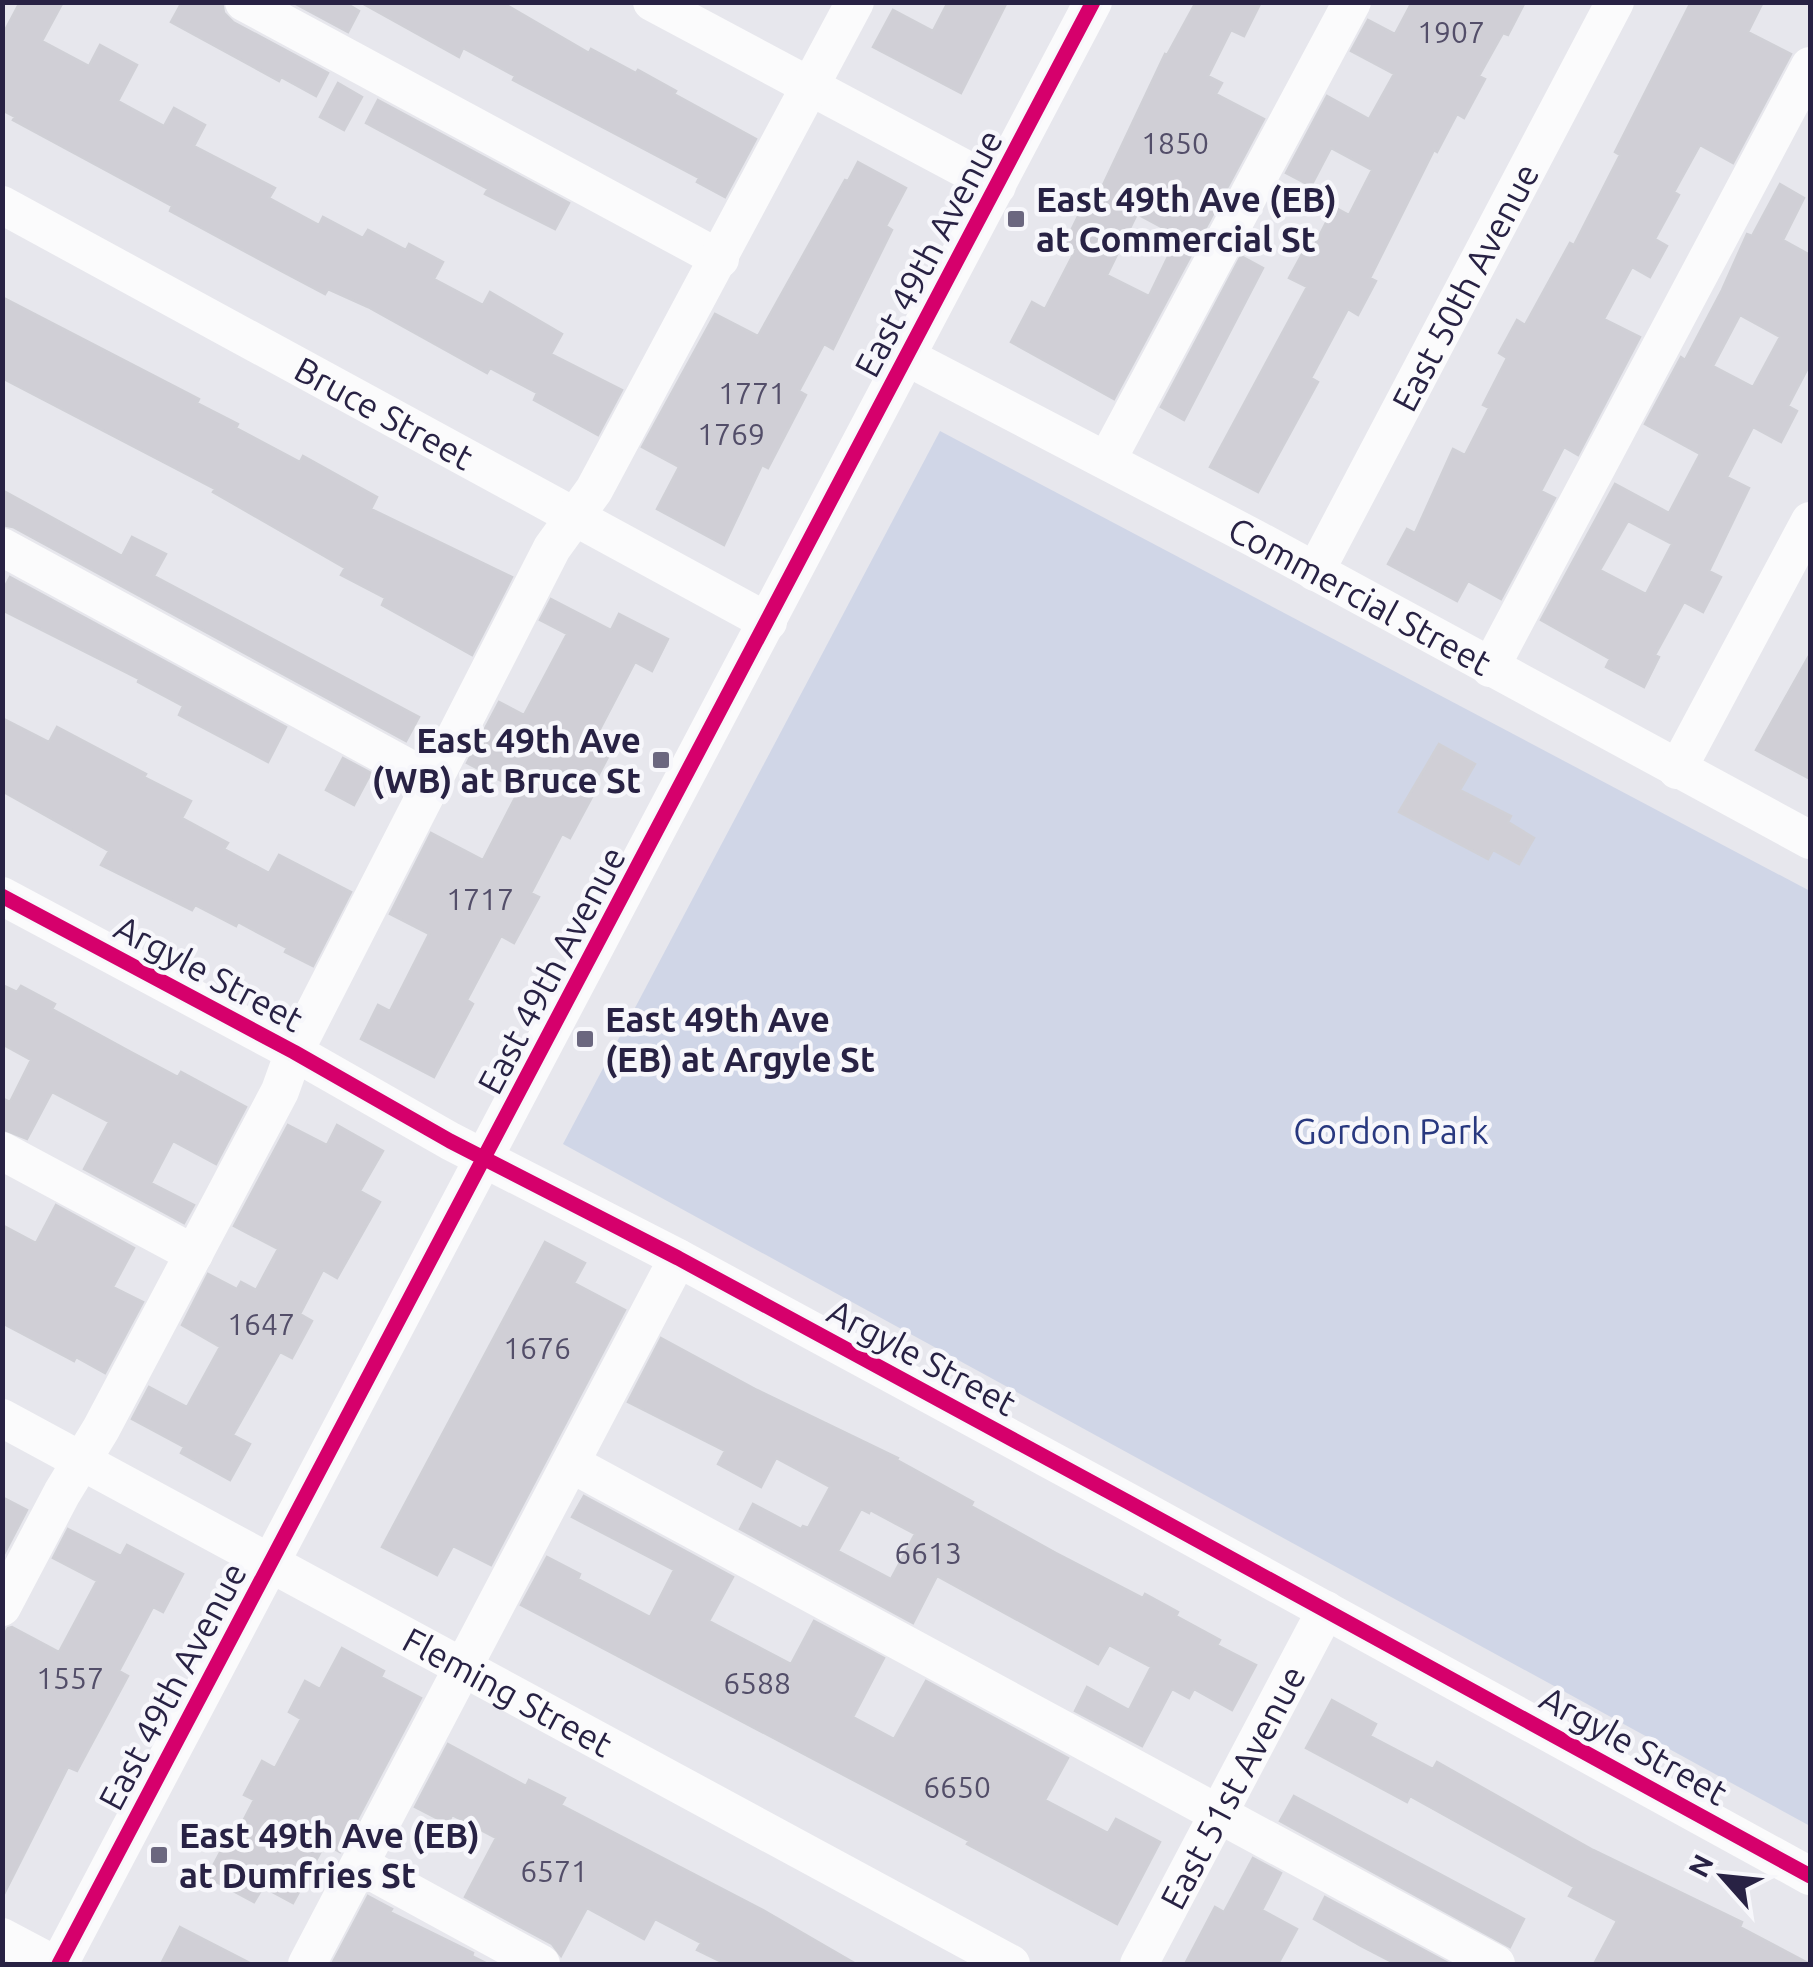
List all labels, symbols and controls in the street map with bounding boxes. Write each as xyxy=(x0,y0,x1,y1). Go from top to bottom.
house number: 1907 xyxy=(1417,15,1485,49)
street label: East 49th Avenue xyxy=(846,123,1010,383)
house number: 1850 xyxy=(1141,126,1209,160)
street label: East 50th Avenue xyxy=(1384,157,1546,418)
place label: East 49th Ave (EB) at Commercial St xyxy=(1036,179,1337,259)
marker: East 49th Ave (EB) at Commercial St xyxy=(1005,208,1027,230)
street label: Bruce Street xyxy=(288,348,480,478)
house number: 1771 xyxy=(718,376,786,410)
house number: 1769 xyxy=(697,417,765,451)
street label: Commercial Street xyxy=(1222,508,1498,683)
place label: East 49th Ave (WB) at Bruce St xyxy=(372,720,641,800)
marker: East 49th Ave (WB) at Bruce St xyxy=(650,749,672,771)
street label: East 49th Avenue xyxy=(469,840,633,1100)
house number: 1717 xyxy=(446,882,514,916)
street label: Argyle Street xyxy=(108,907,310,1039)
place label: East 49th Ave (EB) at Argyle St xyxy=(605,999,875,1079)
marker: East 49th Ave (EB) at Argyle St xyxy=(574,1028,596,1050)
park label: Gordon Park xyxy=(1293,1111,1489,1151)
street label: Argyle Street xyxy=(821,1291,1023,1423)
house number: 1647 xyxy=(227,1307,295,1341)
house number: 1676 xyxy=(503,1331,571,1365)
house number: 6613 xyxy=(894,1536,962,1570)
street label: East 49th Avenue xyxy=(90,1556,254,1816)
street label: Fleming Street xyxy=(396,1619,619,1764)
street label: East 51st Avenue xyxy=(1152,1659,1313,1915)
house number: 1557 xyxy=(36,1661,104,1695)
house number: 6588 xyxy=(723,1666,791,1700)
street label: Argyle Street xyxy=(1534,1677,1734,1813)
house number: 6650 xyxy=(923,1770,991,1804)
place label: East 49th Ave (EB) at Dumfries St xyxy=(179,1815,480,1895)
north arrow xyxy=(1673,1827,1773,1927)
marker: East 49th Ave (EB) at Dumfries St xyxy=(148,1844,170,1866)
text: N xyxy=(1682,1849,1719,1882)
house number: 6571 xyxy=(520,1854,588,1888)

